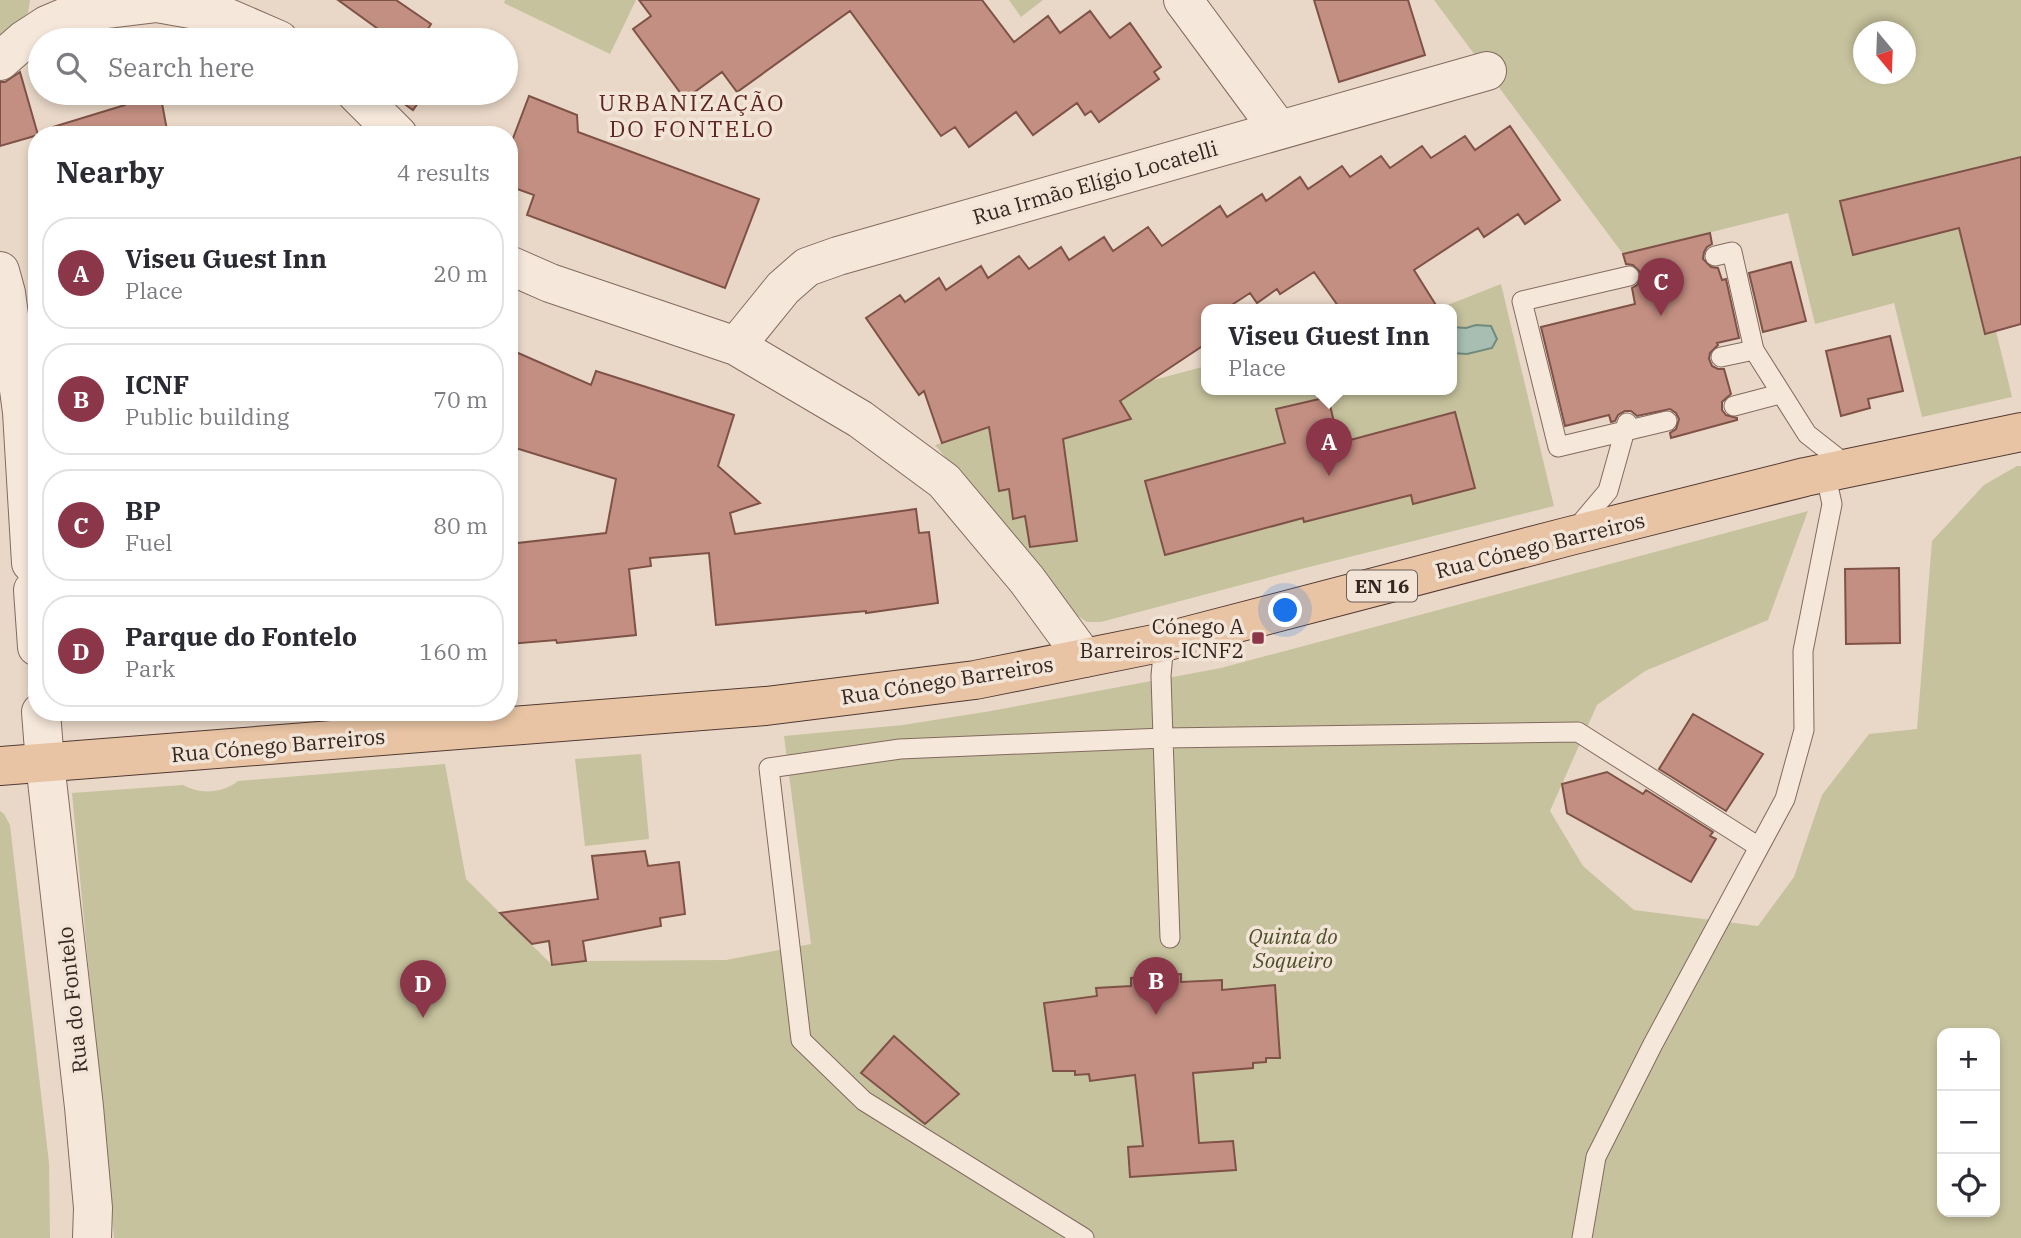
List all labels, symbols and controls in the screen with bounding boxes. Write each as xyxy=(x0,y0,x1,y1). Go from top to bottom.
north arrow xyxy=(1853,21,1916,84)
search box xyxy=(28,28,518,105)
icon: search xyxy=(52,48,90,86)
text: Search here xyxy=(108,50,254,84)
district label: URBANIZAÇÃO DO FONTELO xyxy=(598,87,786,143)
street label: Rua Irmão Elígio Locatelli xyxy=(969,134,1221,230)
text: Nearby xyxy=(56,152,164,191)
text: 4 results xyxy=(397,157,490,187)
text: Viseu Guest Inn xyxy=(125,241,327,275)
text: A xyxy=(73,258,89,288)
text: 20 m xyxy=(433,258,488,288)
pin: C xyxy=(1638,258,1684,316)
text: Place xyxy=(125,275,183,305)
popup xyxy=(1201,304,1457,395)
text: Viseu Guest Inn xyxy=(1228,318,1430,352)
text: Place xyxy=(1228,352,1286,382)
text: ICNF xyxy=(125,367,189,401)
text: B xyxy=(73,384,89,414)
text: 70 m xyxy=(433,384,488,414)
text: Public building xyxy=(125,401,289,431)
pin: A xyxy=(1306,418,1352,476)
text: BP xyxy=(125,493,161,527)
street label: Rua Cónego Barreiros xyxy=(1432,505,1648,585)
text: C xyxy=(73,510,89,540)
text: 80 m xyxy=(433,510,488,540)
text: Fuel xyxy=(125,527,172,557)
road number: EN 16 xyxy=(1347,570,1417,601)
your location xyxy=(1268,593,1302,627)
place label: Cónego A Barreiros-ICNF2 xyxy=(1080,612,1245,664)
text: Parque do Fontelo xyxy=(125,619,357,653)
marker: Cónego A Barreiros-ICNF2 xyxy=(1250,630,1266,646)
text: D xyxy=(72,636,90,666)
text: 160 m xyxy=(419,636,488,666)
street label: Rua Cónego Barreiros xyxy=(839,649,1055,711)
text: Park xyxy=(125,653,175,683)
street label: Rua Cónego Barreiros xyxy=(170,722,386,768)
park label: Quinta do Soqueiro xyxy=(1248,922,1338,974)
street label: Rua do Fontelo xyxy=(50,925,94,1075)
pin: B xyxy=(1133,957,1179,1015)
pin: D xyxy=(400,960,446,1018)
map controls xyxy=(1937,1028,2000,1217)
button: + xyxy=(1937,1028,2000,1091)
button: − xyxy=(1937,1091,2000,1154)
button: locate xyxy=(1937,1154,2000,1217)

